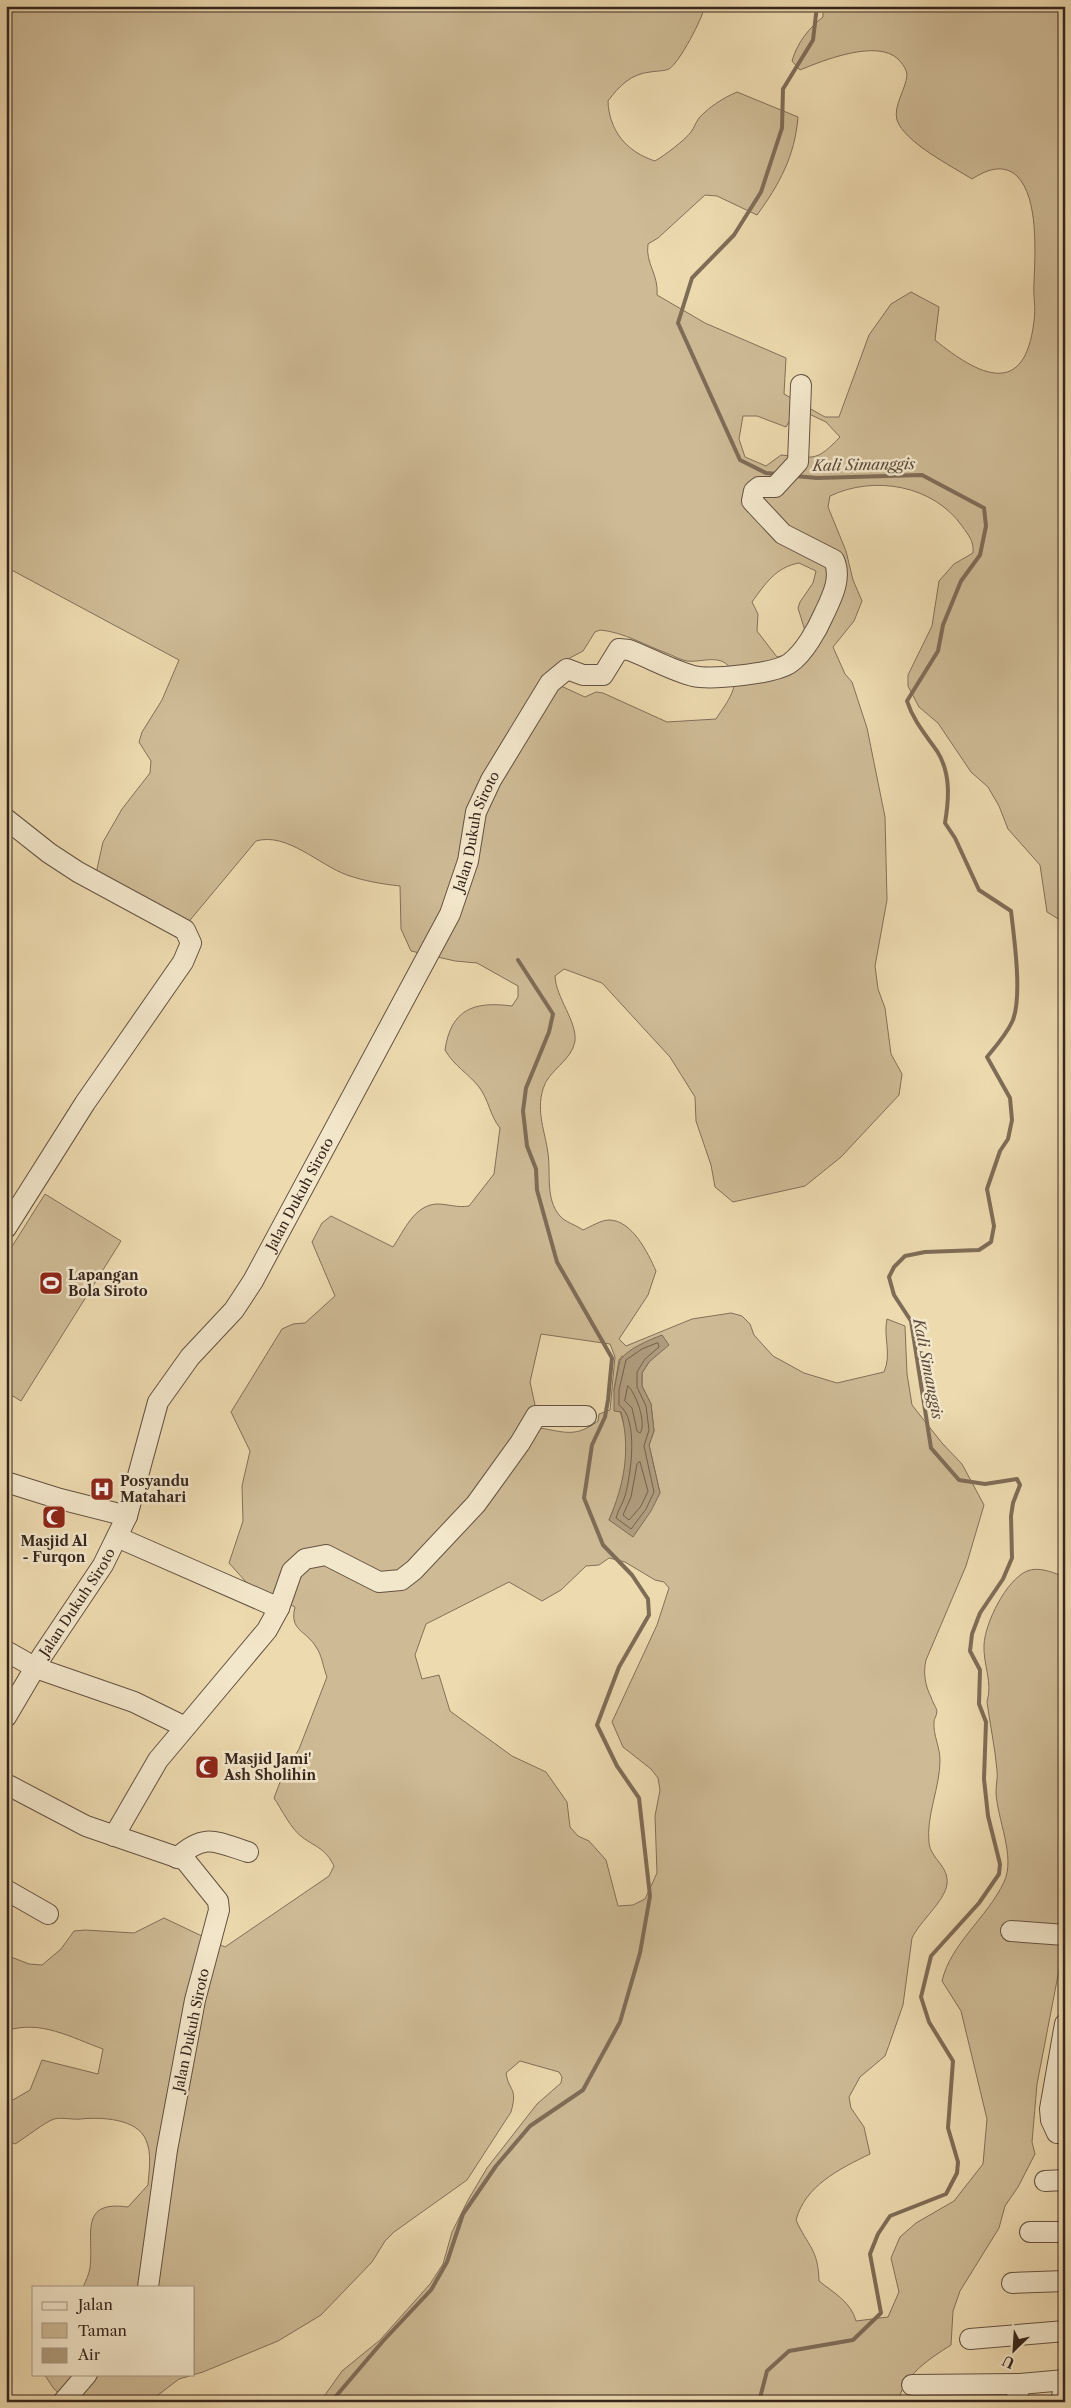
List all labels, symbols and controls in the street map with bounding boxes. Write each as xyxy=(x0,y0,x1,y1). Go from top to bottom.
water label: Kali Simanggis xyxy=(812,454,916,475)
street label: Jalan Dukuh Siroto xyxy=(449,768,503,896)
street label: Jalan Dukuh Siroto xyxy=(261,1134,337,1256)
place label: Lapangan Bola Siroto xyxy=(68,1266,148,1300)
sports icon: Lapangan Bola Siroto xyxy=(38,1270,64,1296)
water label: Kali Simanggis xyxy=(909,1316,948,1421)
place label: Posyandu Matahari xyxy=(120,1472,189,1506)
hospital icon: Posyandu Matahari xyxy=(89,1476,115,1502)
mosque icon: Masjid Al - Furqon xyxy=(41,1504,67,1530)
place label: Masjid Al - Furqon xyxy=(21,1532,88,1566)
street label: Jalan Dukuh Siroto xyxy=(34,1545,119,1662)
place label: Masjid Jami' Ash Sholihin xyxy=(223,1750,316,1784)
mosque icon: Masjid Jami' Ash Sholihin xyxy=(194,1754,220,1780)
street label: Jalan Dukuh Siroto xyxy=(169,1967,213,2095)
legend xyxy=(32,2286,195,2376)
text: Jalan xyxy=(76,2295,113,2314)
text: Taman xyxy=(78,2321,128,2340)
north arrow xyxy=(988,2326,1038,2376)
text: Air xyxy=(77,2345,101,2364)
text: U xyxy=(999,2351,1017,2372)

